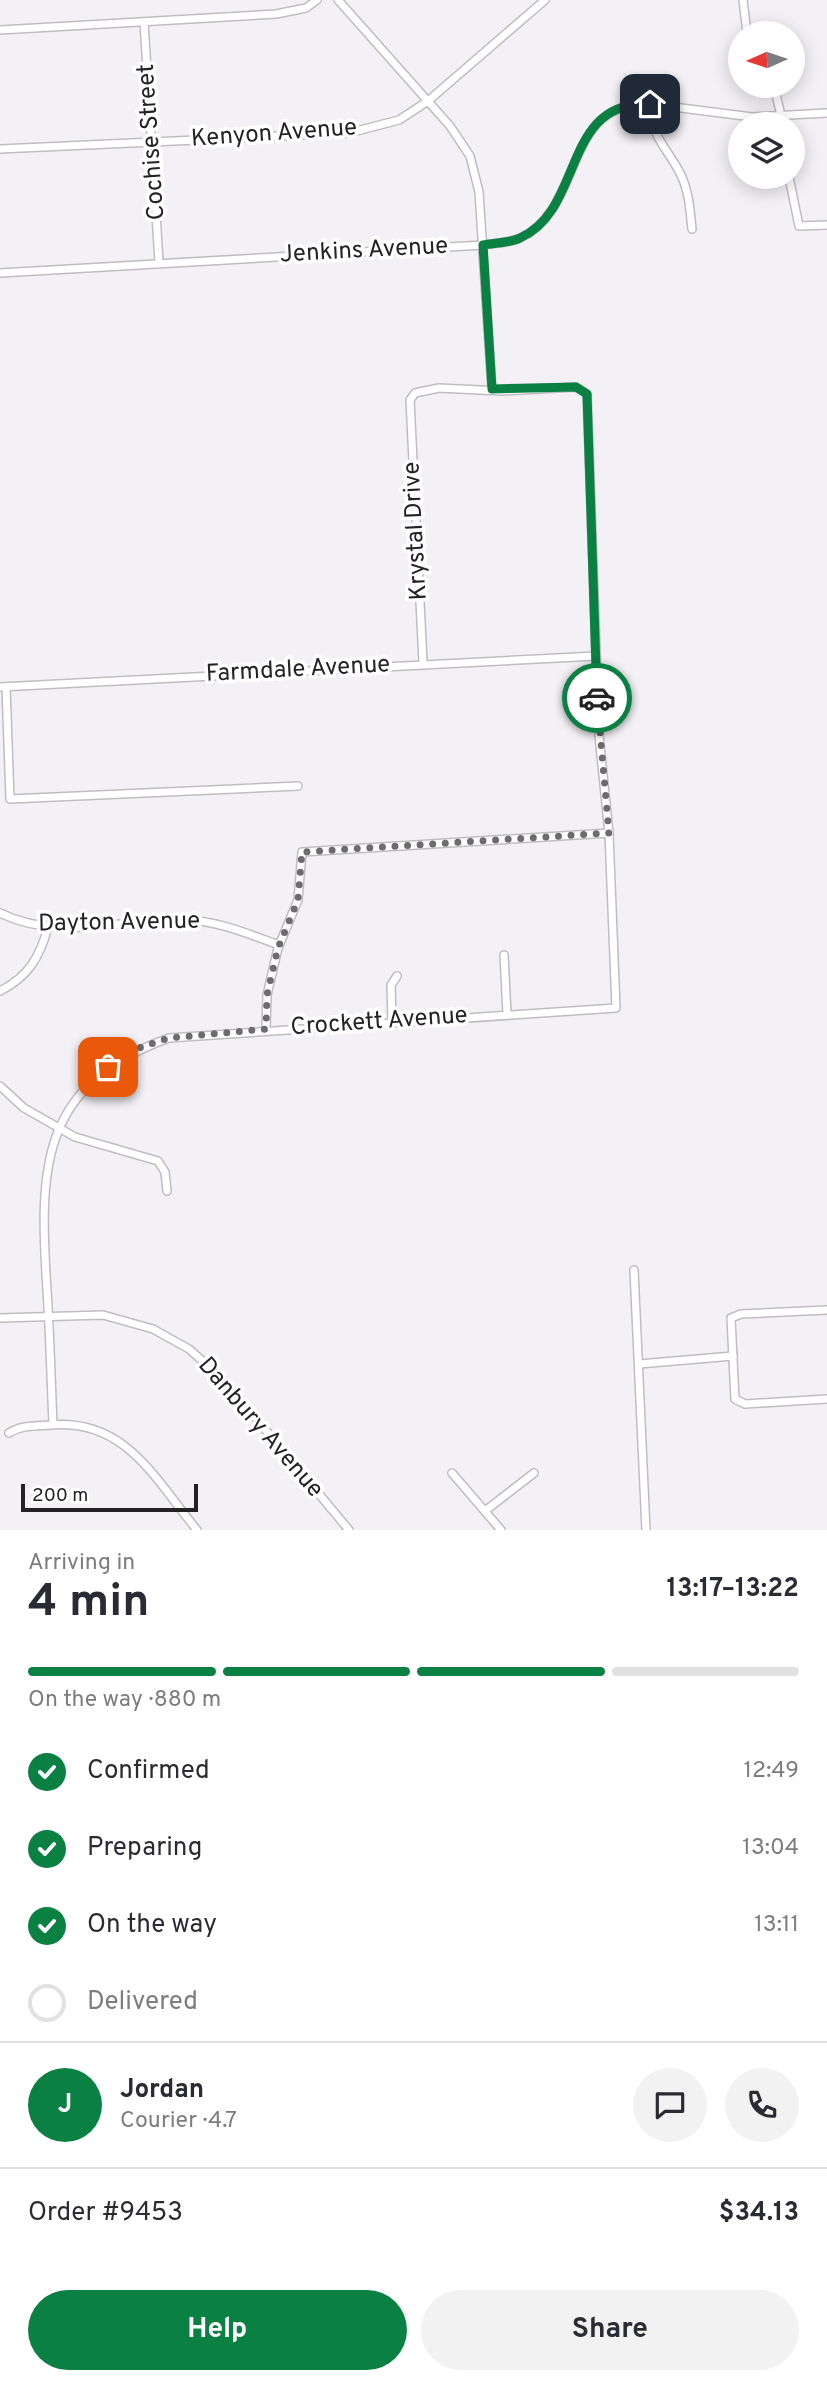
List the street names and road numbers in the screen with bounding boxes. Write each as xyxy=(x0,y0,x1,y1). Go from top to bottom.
street label: Cochise Street xyxy=(132,63,172,221)
street label: Kenyon Avenue xyxy=(190,113,358,155)
street label: Jenkins Avenue xyxy=(279,232,449,270)
street label: Krystal Drive xyxy=(397,461,435,601)
street label: Farmdale Avenue xyxy=(205,650,391,690)
street label: Dayton Avenue xyxy=(38,907,200,939)
street label: Crockett Avenue xyxy=(289,1001,469,1043)
street label: Danbury Avenue xyxy=(191,1351,329,1505)

